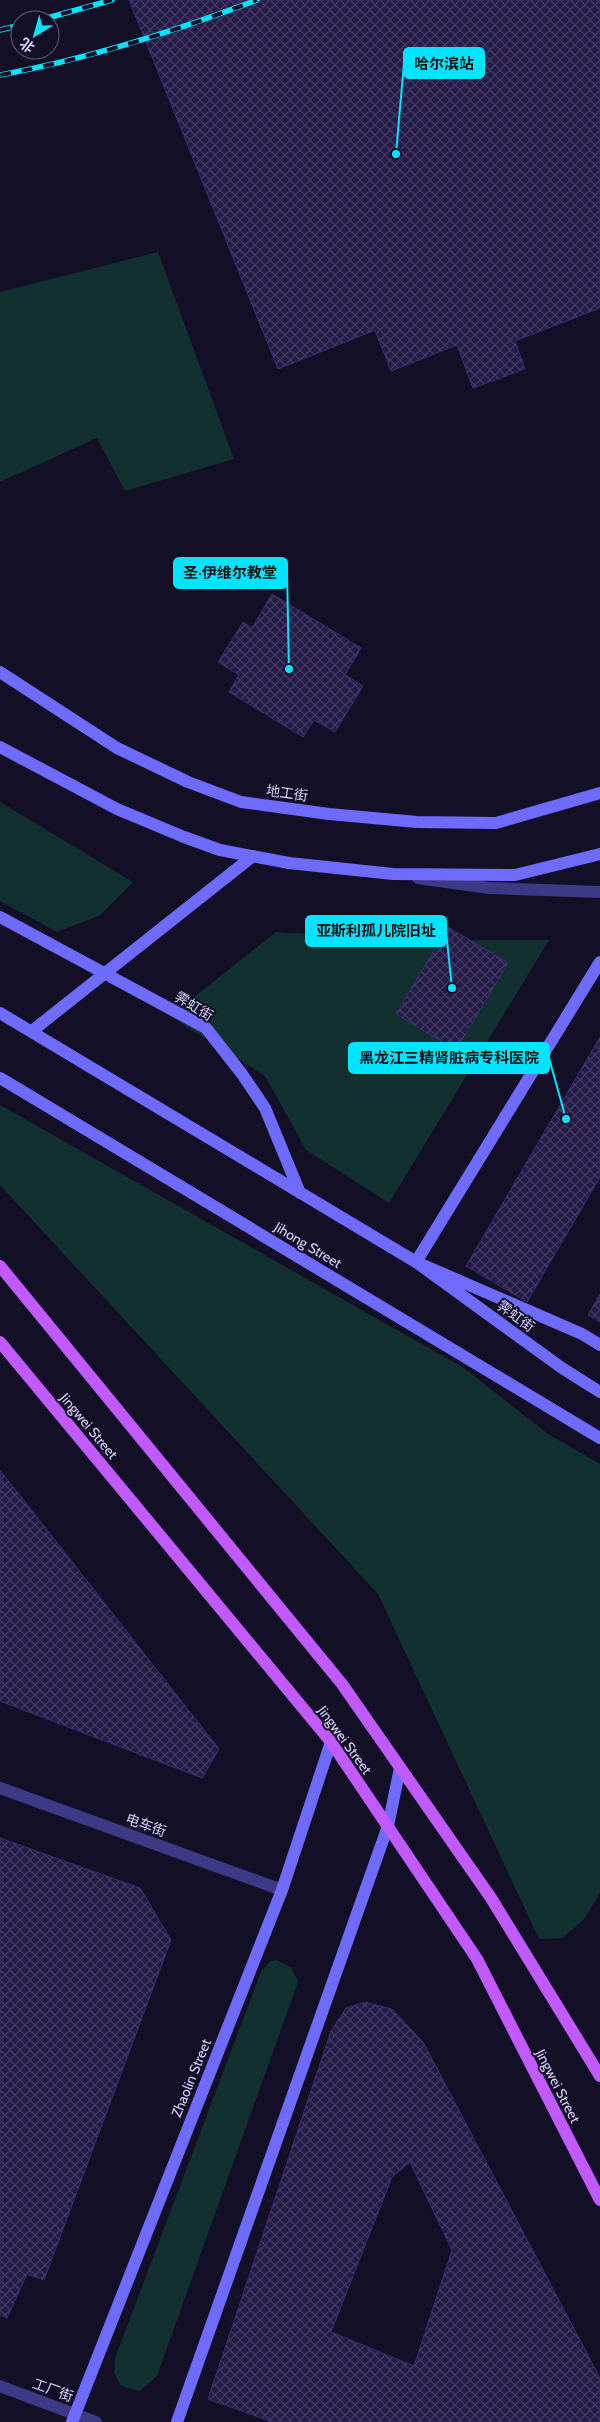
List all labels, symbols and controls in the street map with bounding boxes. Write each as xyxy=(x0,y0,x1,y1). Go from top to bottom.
north arrow xyxy=(10,10,60,60)
text: 北 xyxy=(16,34,38,57)
callout: 哈尔滨站 xyxy=(404,48,484,78)
text: 哈尔滨站 xyxy=(414,55,474,73)
callout: 圣·伊维尔教堂 xyxy=(174,558,287,588)
text: 圣·伊维尔教堂 xyxy=(183,564,277,582)
street label: 地工街 xyxy=(265,781,309,805)
callout: 亚斯利孤儿院旧址 xyxy=(306,916,446,946)
text: 亚斯利孤儿院旧址 xyxy=(316,922,436,940)
street label: 霁虹街 xyxy=(171,987,217,1025)
callout: 黑龙江三精肾脏病专科医院 xyxy=(349,1043,549,1073)
text: 黑龙江三精肾脏病专科医院 xyxy=(359,1049,539,1067)
street label: Jihong Street xyxy=(270,1217,345,1272)
street label: 霁虹街 xyxy=(494,1296,538,1336)
street label: Jingwei Street xyxy=(56,1389,122,1463)
street label: Jingwei Street xyxy=(313,1701,376,1778)
street label: 电车街 xyxy=(123,1809,169,1841)
street label: Zhaolin Street xyxy=(167,2036,215,2120)
street label: Jingwei Street xyxy=(531,2045,584,2126)
street label: 工厂街 xyxy=(30,2374,76,2406)

